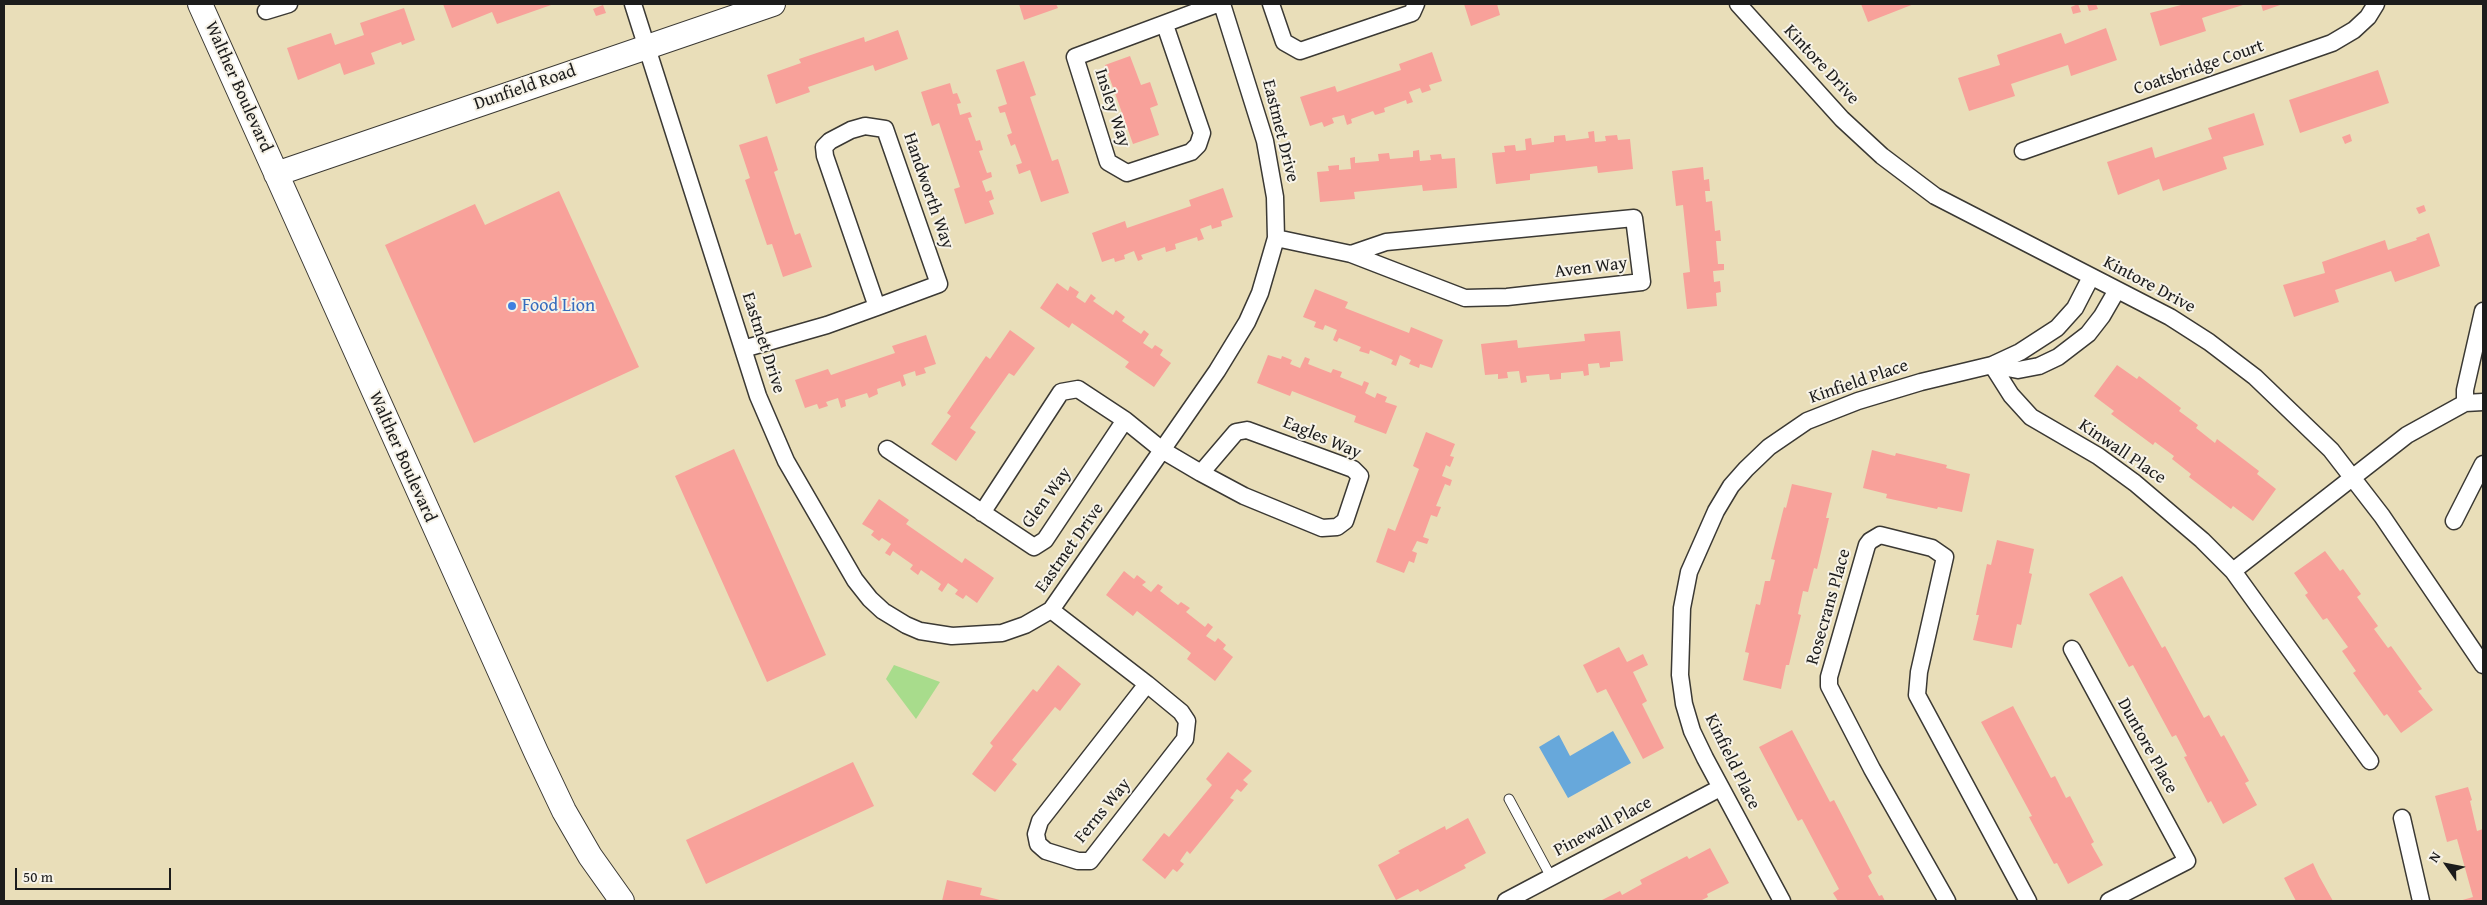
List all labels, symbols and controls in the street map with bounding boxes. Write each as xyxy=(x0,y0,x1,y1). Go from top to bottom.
street label: Walther Boulevard xyxy=(199,18,277,156)
street label: Kintore Drive xyxy=(1779,21,1863,109)
street label: Coatsbridge Court xyxy=(2131,36,2267,100)
street label: Dunfield Road xyxy=(471,60,579,116)
street label: Insley Way xyxy=(1089,66,1135,150)
street label: Eastmet Drive xyxy=(1257,77,1303,185)
street label: Handworth Way xyxy=(898,130,958,252)
street label: Kintore Drive xyxy=(2099,252,2199,318)
street label: Aven Way xyxy=(1553,253,1629,283)
street label: Eastmet Drive xyxy=(737,290,789,396)
place label: Food Lion xyxy=(522,295,595,317)
marker: Food Lion xyxy=(506,300,518,312)
street label: Kinfield Place xyxy=(1807,355,1911,409)
street label: Walther Boulevard xyxy=(363,388,441,526)
street label: Eagles Way xyxy=(1279,412,1365,464)
street label: Kinwall Place xyxy=(2074,415,2170,489)
street label: Glen Way xyxy=(1018,463,1076,533)
street label: Eastmet Drive xyxy=(1031,499,1109,597)
street label: Rosecrans Place xyxy=(1802,546,1856,668)
street label: Duntore Place xyxy=(2112,695,2182,797)
street label: Kinfield Place xyxy=(1700,711,1764,813)
street label: Ferns Way xyxy=(1070,774,1136,848)
street label: Pinewall Place xyxy=(1550,792,1656,862)
north arrow xyxy=(2422,840,2472,890)
text: N xyxy=(2423,847,2445,866)
scale bar xyxy=(18,858,174,890)
text: 50 m xyxy=(23,866,53,887)

